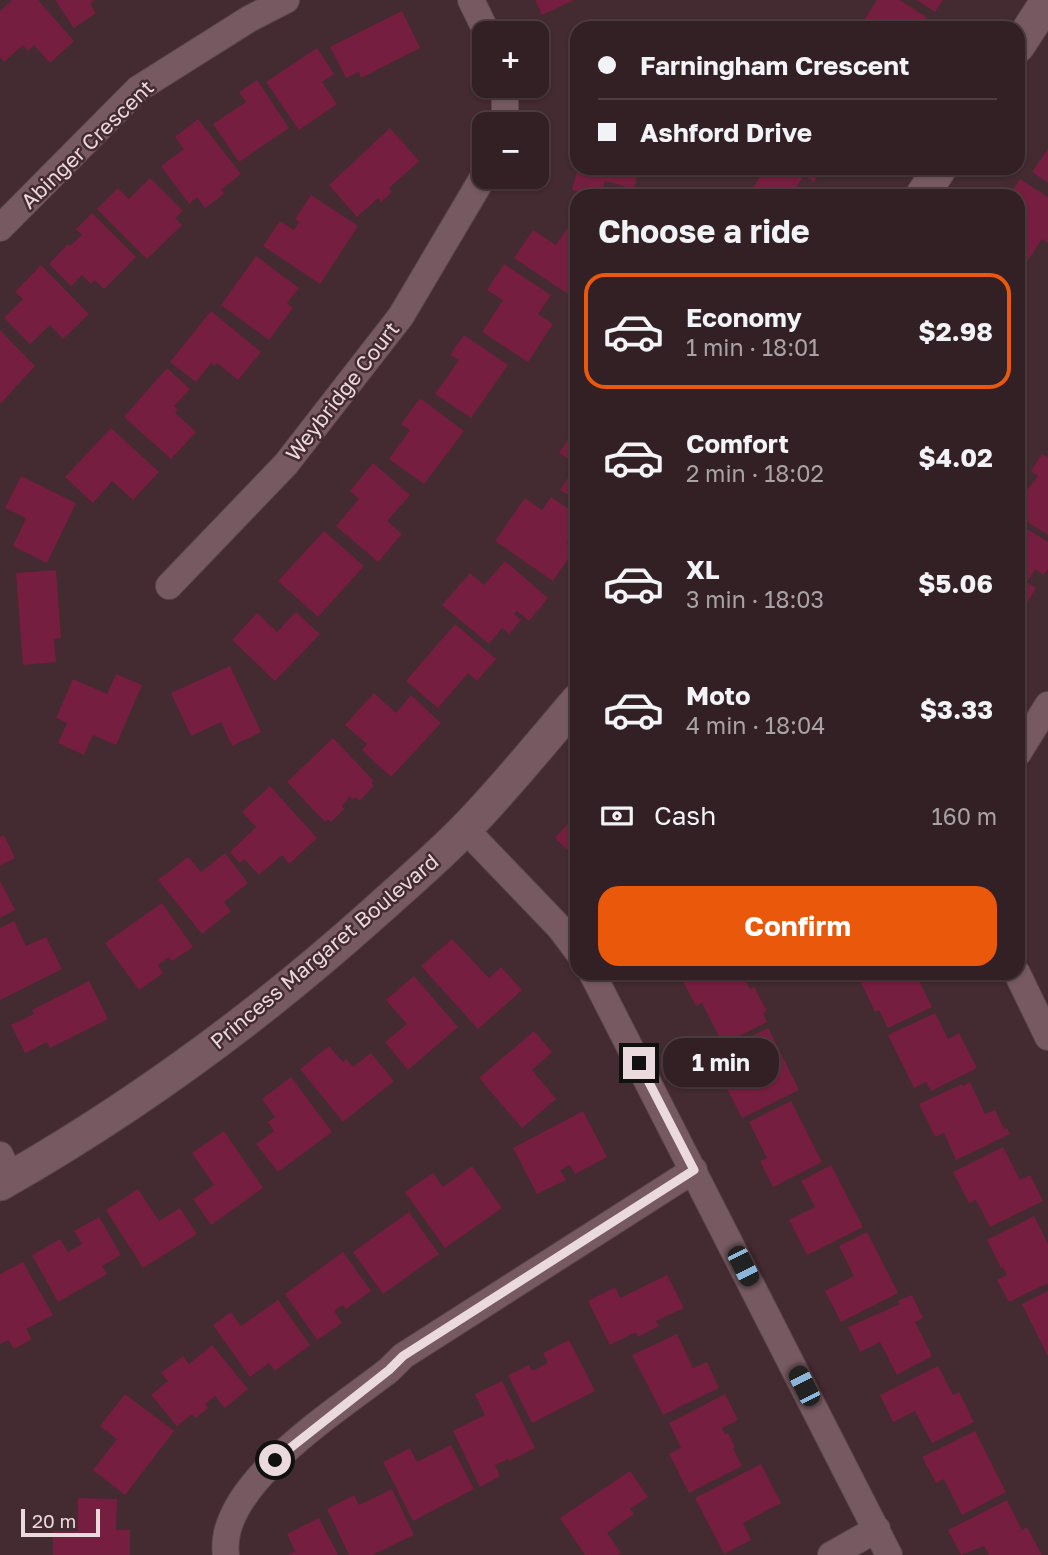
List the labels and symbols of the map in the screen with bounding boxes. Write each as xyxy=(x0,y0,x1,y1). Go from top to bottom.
street label: Abinger Crescent xyxy=(15,74,159,214)
street label: Weybridge Court xyxy=(280,316,404,466)
street label: Princess Margaret Boulevard xyxy=(205,848,443,1054)
callout: 1 min xyxy=(664,1038,779,1088)
route end xyxy=(623,1047,655,1079)
car xyxy=(725,1243,762,1289)
car xyxy=(786,1363,823,1409)
route start xyxy=(259,1444,291,1476)
scale bar xyxy=(21,1506,100,1538)

